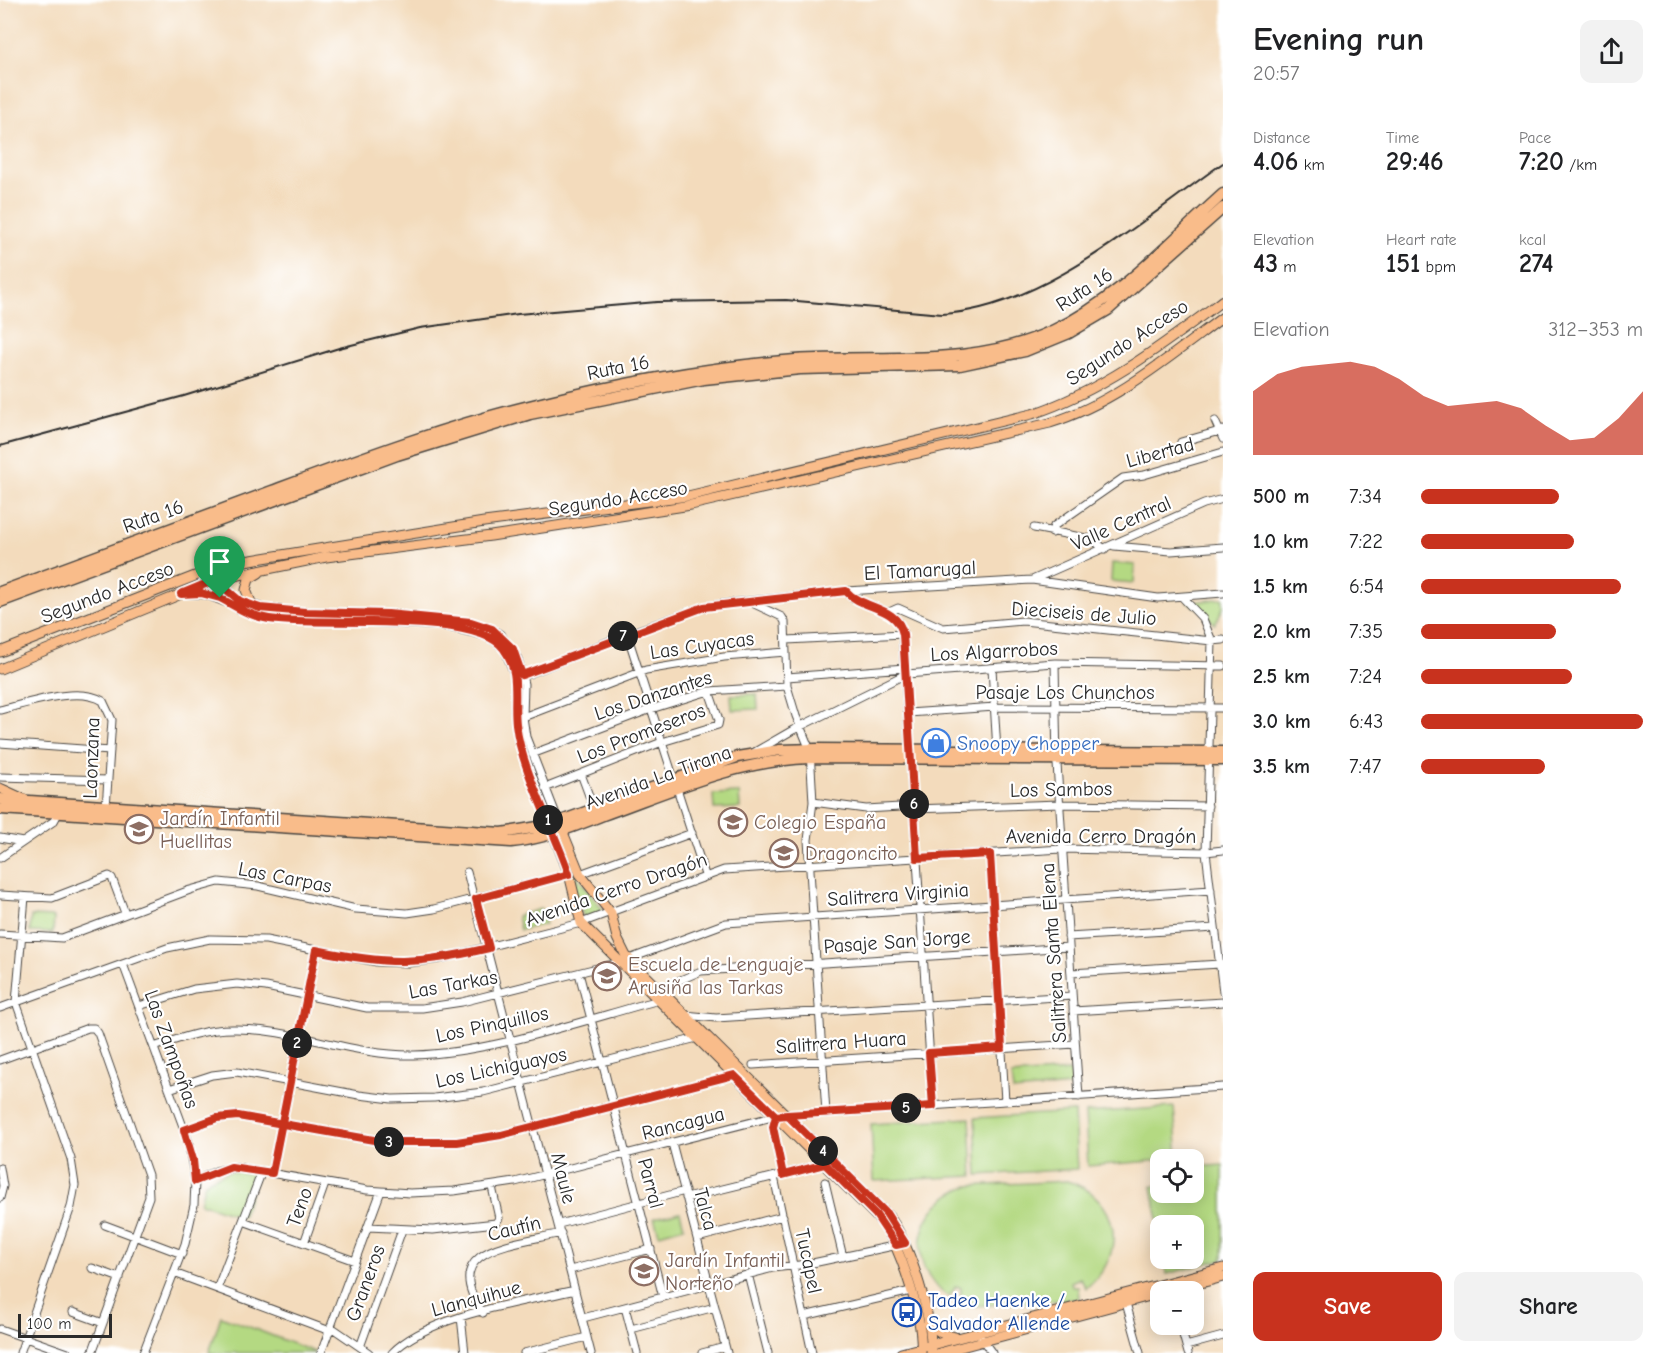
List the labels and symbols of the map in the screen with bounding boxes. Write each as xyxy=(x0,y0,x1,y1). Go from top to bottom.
street label: Ruta 16 xyxy=(1052,263,1117,316)
street label: Segundo Acceso xyxy=(1062,294,1192,390)
street label: Ruta 16 xyxy=(585,350,651,385)
street label: Libertad xyxy=(1124,432,1197,473)
street label: Segundo Acceso xyxy=(547,476,689,521)
street label: Valle Central xyxy=(1068,491,1175,556)
street label: Ruta 16 xyxy=(120,495,187,538)
pin xyxy=(194,536,245,598)
street label: El Tamarugal xyxy=(863,556,977,585)
street label: Segundo Acceso xyxy=(37,557,177,628)
street label: Dieciseis de Julio xyxy=(1011,597,1157,630)
pin: 7 xyxy=(608,621,638,651)
street label: Las Cuyacas xyxy=(649,627,756,664)
street label: Los Algarrobos xyxy=(930,637,1058,666)
street label: Los Danzantes xyxy=(592,666,715,725)
street label: Pasaje Los Chunchos xyxy=(975,681,1155,704)
street label: Los Promeseros xyxy=(574,698,709,769)
street label: Laonzana xyxy=(79,717,104,799)
shop icon: Snoopy Chopper xyxy=(920,727,952,759)
place label: Snoopy Chopper xyxy=(957,732,1099,755)
street label: Avenida La Tirana xyxy=(582,740,734,815)
street label: Los Sambos xyxy=(1010,777,1112,802)
pin: 6 xyxy=(899,789,929,819)
pin: 1 xyxy=(533,805,563,835)
school or university icon: Colegio España xyxy=(717,806,749,838)
place label: Jardín Infantil Huellitas xyxy=(160,807,280,853)
place label: Colegio España xyxy=(754,811,886,834)
school or university icon: Jardín Infantil Huellitas xyxy=(123,813,155,845)
street label: Avenida Cerro Dragón xyxy=(1006,825,1196,848)
school or university icon: Dragoncito xyxy=(768,837,800,869)
place label: Dragoncito xyxy=(805,842,898,865)
street label: Avenida Cerro Dragón xyxy=(522,848,710,931)
street label: Las Carpas xyxy=(236,857,334,898)
street label: Salitrera Santa Elena xyxy=(1036,862,1071,1044)
street label: Salitrera Virginia xyxy=(826,878,970,911)
street label: Pasaje San Jorge xyxy=(823,925,971,958)
place label: Escuela de Lenguaje Arusiña las Tarkas xyxy=(628,953,804,999)
school or university icon: Escuela de Lenguaje Arusiña las Tarkas xyxy=(591,960,623,992)
street label: Las Tarkas xyxy=(407,965,499,1004)
street label: Las Zampoñas xyxy=(139,987,204,1112)
street label: Los Pinquillos xyxy=(434,1001,550,1048)
street label: Salitrera Huara xyxy=(775,1026,907,1059)
pin: 2 xyxy=(282,1028,312,1058)
street label: Los Lichiguayos xyxy=(434,1042,569,1093)
pin: 5 xyxy=(891,1093,921,1123)
street label: Rancagua xyxy=(640,1102,727,1145)
pin: 3 xyxy=(374,1127,404,1157)
pin: 4 xyxy=(808,1136,838,1166)
street label: Maule xyxy=(546,1150,581,1206)
street label: Parral xyxy=(633,1156,668,1211)
street label: Teno xyxy=(282,1184,317,1230)
street label: Talca xyxy=(689,1185,722,1233)
street label: Cautín xyxy=(485,1211,543,1246)
street label: Tucapel xyxy=(790,1227,827,1296)
street label: Graneros xyxy=(341,1242,390,1325)
place label: Jardín Infantil Norteño xyxy=(665,1249,785,1295)
school or university icon: Jardín Infantil Norteño xyxy=(628,1255,660,1287)
street label: Llanquihue xyxy=(429,1275,523,1321)
place label: Tadeo Haenke / Salvador Allende xyxy=(928,1289,1070,1335)
bus stop icon: Tadeo Haenke / Salvador Allende xyxy=(891,1296,923,1328)
scale bar xyxy=(18,1311,112,1338)

